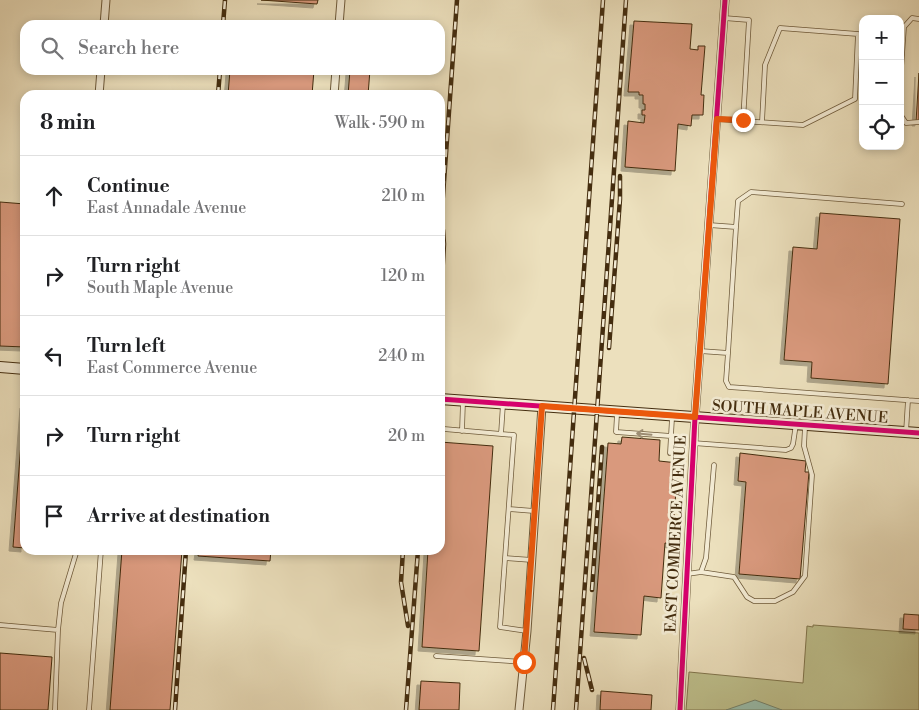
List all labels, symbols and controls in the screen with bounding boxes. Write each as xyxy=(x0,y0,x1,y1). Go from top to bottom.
map controls xyxy=(859,15,904,150)
button: + xyxy=(859,15,904,60)
search box xyxy=(20,20,445,75)
icon: search xyxy=(38,34,66,62)
text: Search here xyxy=(78,36,179,60)
button: − xyxy=(859,60,904,105)
button: locate xyxy=(859,105,904,150)
route end xyxy=(732,109,755,132)
text: 8 min xyxy=(40,110,95,136)
text: Walk · 590 m xyxy=(335,113,425,133)
text: Continue xyxy=(87,174,170,198)
icon: ahead xyxy=(40,182,68,210)
text: 210 m xyxy=(381,186,425,206)
text: East Annadale Avenue xyxy=(87,198,246,218)
text: Turn right xyxy=(87,254,180,278)
icon: right xyxy=(40,262,68,290)
text: 120 m xyxy=(381,266,425,286)
text: South Maple Avenue xyxy=(87,278,233,298)
text: Turn left xyxy=(87,334,166,358)
icon: left xyxy=(40,342,68,370)
text: 240 m xyxy=(378,346,425,366)
text: East Commerce Avenue xyxy=(87,358,257,378)
street label: SOUTH MAPLE AVENUE xyxy=(711,396,889,428)
icon: right xyxy=(40,422,68,450)
text: Turn right xyxy=(87,424,180,448)
text: 20 m xyxy=(388,426,425,446)
one-way arrow xyxy=(636,429,652,439)
street label: EAST COMMERCE AVENUE xyxy=(661,435,691,633)
icon: arrive xyxy=(40,502,68,530)
text: Arrive at destination xyxy=(87,504,270,528)
route start xyxy=(513,651,536,674)

